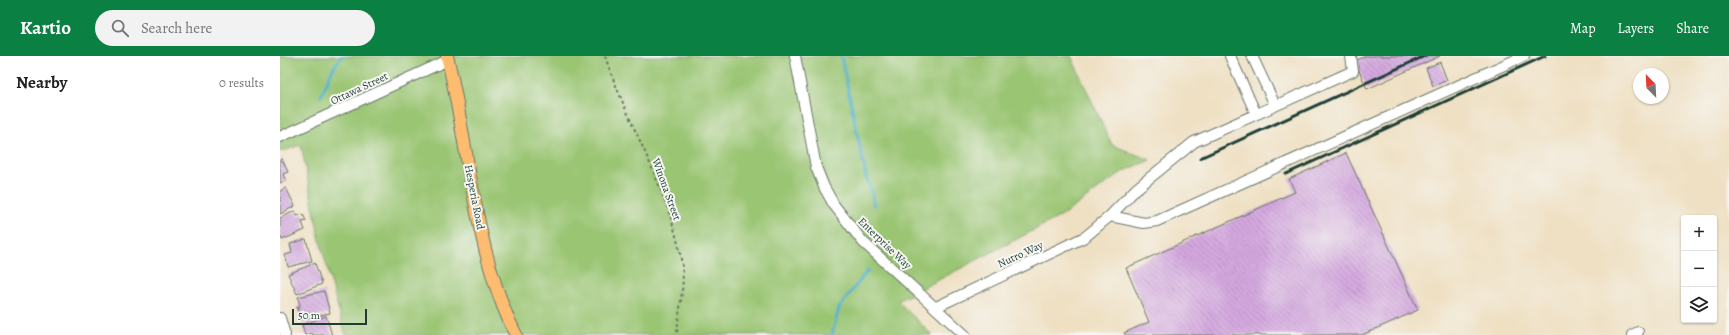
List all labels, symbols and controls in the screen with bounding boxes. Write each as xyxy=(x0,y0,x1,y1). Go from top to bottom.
search box xyxy=(95,10,375,46)
text: Kartio xyxy=(20,15,71,41)
icon: search xyxy=(109,17,131,39)
text: Search here xyxy=(141,18,212,38)
text: Map xyxy=(1570,19,1596,38)
text: Layers xyxy=(1618,19,1654,38)
text: Share xyxy=(1676,19,1709,38)
street label: Ottawa Street xyxy=(328,68,391,108)
north arrow xyxy=(1633,68,1669,104)
text: Nearby xyxy=(16,71,67,94)
text: 0 results xyxy=(219,74,264,91)
street label: Winona Street xyxy=(648,155,685,223)
street label: Hesperia Road xyxy=(461,163,488,231)
street label: Enterprise Way xyxy=(855,214,915,273)
map controls xyxy=(1681,215,1717,323)
button: + xyxy=(1681,215,1717,251)
street label: Nutro Way xyxy=(995,237,1045,271)
button: − xyxy=(1681,251,1717,287)
button: layers xyxy=(1681,287,1717,323)
scale bar xyxy=(292,307,367,326)
text: 50 m xyxy=(298,308,320,323)

